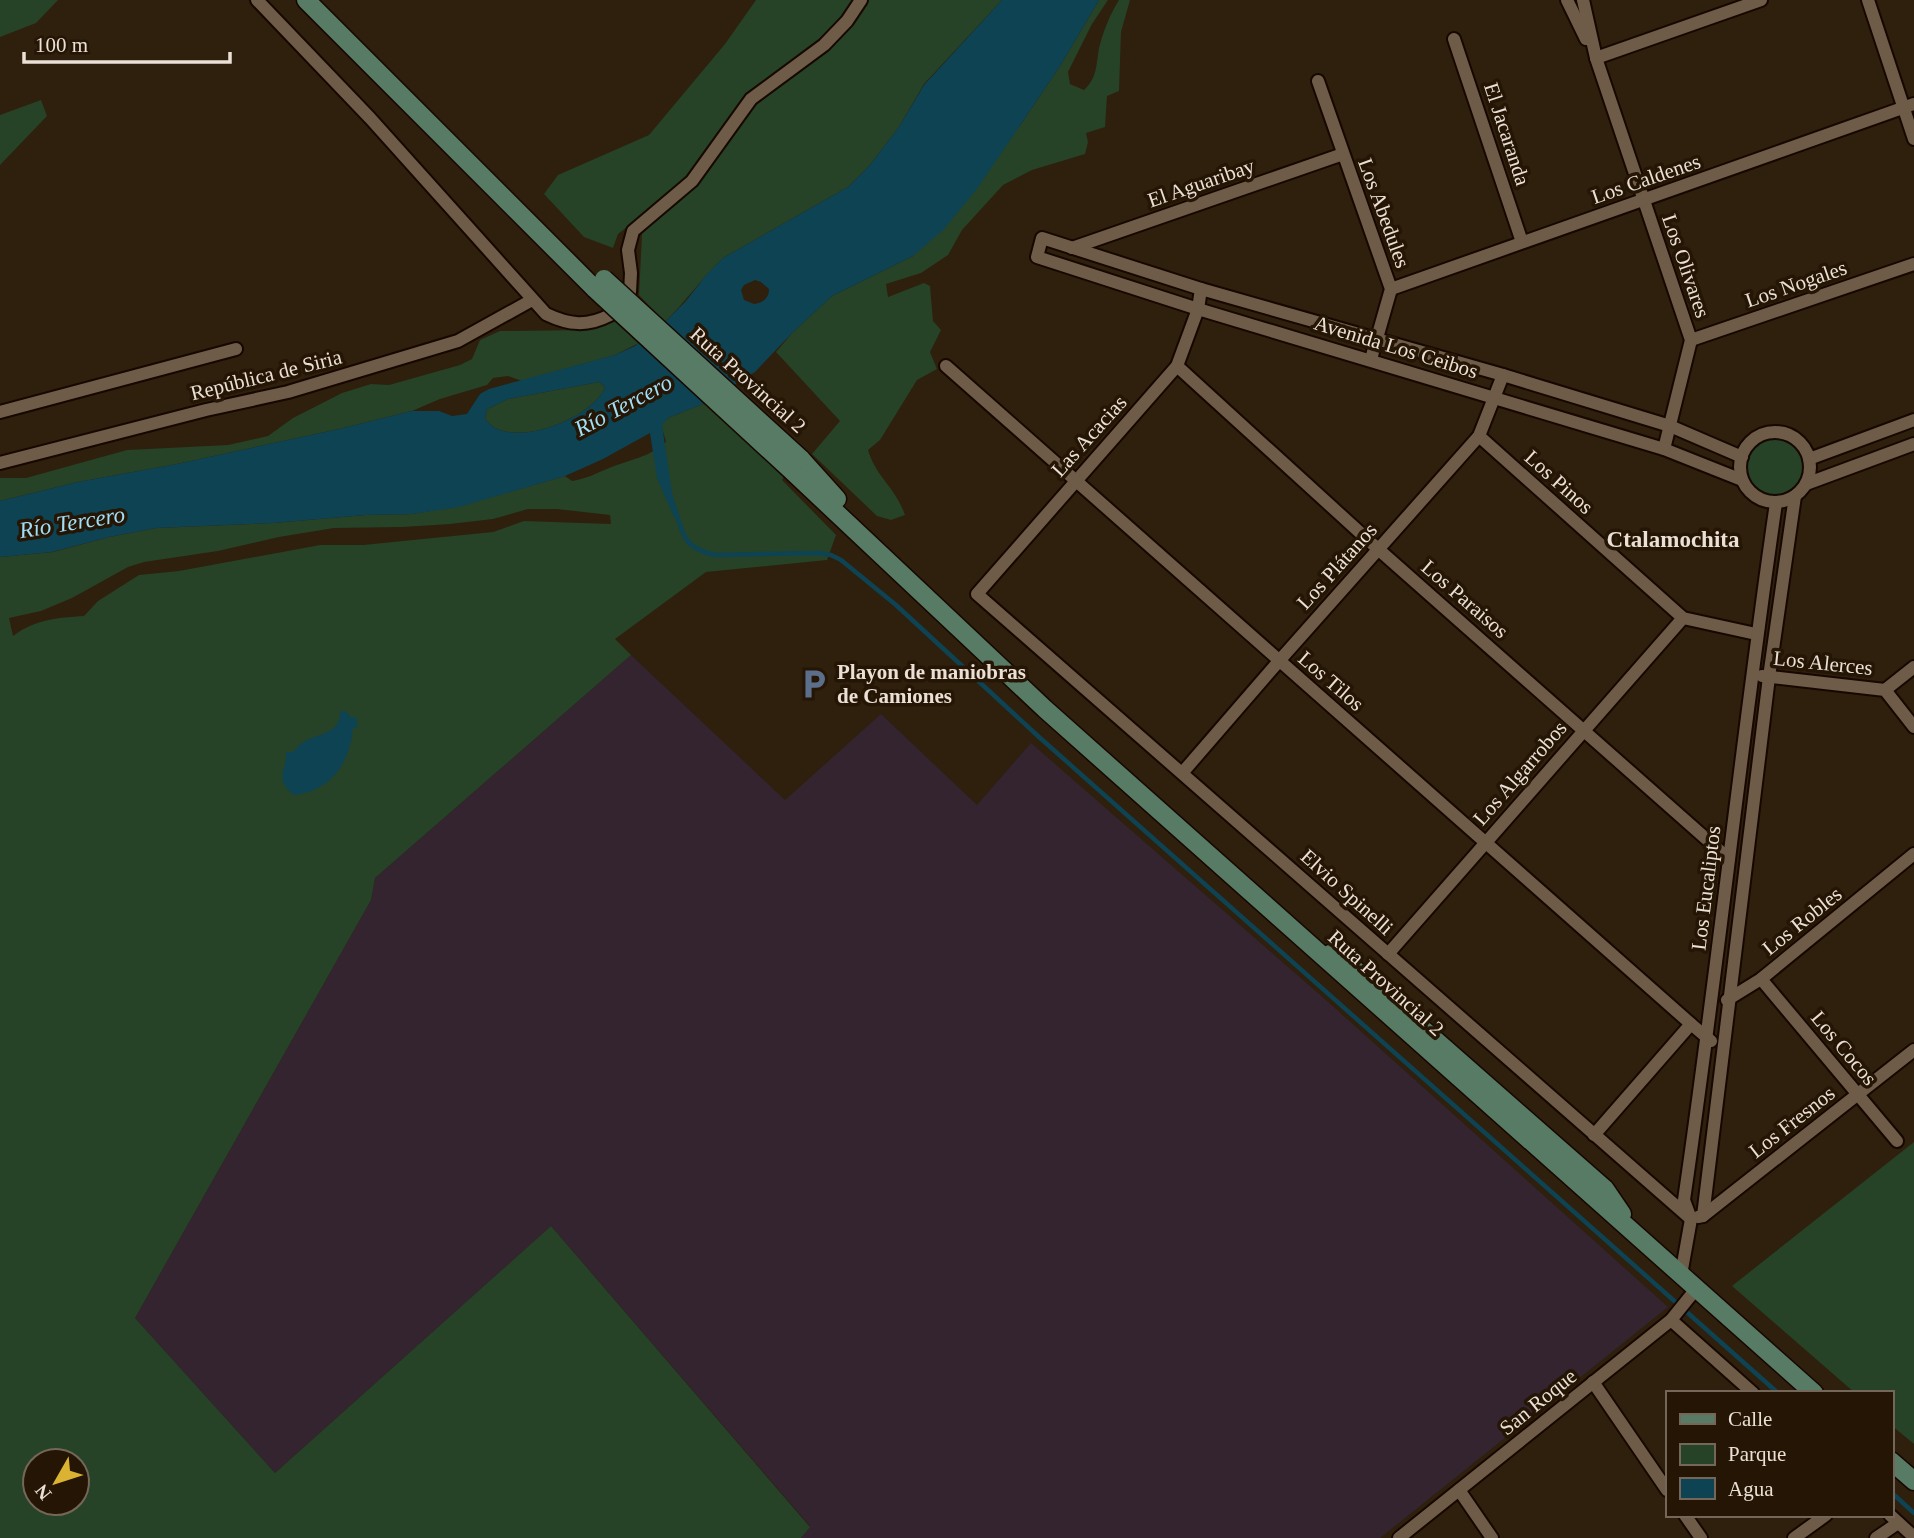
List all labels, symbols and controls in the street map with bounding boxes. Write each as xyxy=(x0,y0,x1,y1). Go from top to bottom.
scale bar xyxy=(24,21,231,65)
text: 100 m xyxy=(35,33,88,57)
street label: El Jacaranda xyxy=(1479,80,1535,189)
street label: Los Caldenes xyxy=(1588,149,1704,209)
street label: El Aguaribay xyxy=(1144,153,1258,212)
street label: Los Abedules xyxy=(1353,155,1415,271)
street label: Los Olivares xyxy=(1657,211,1715,321)
street label: Los Nogales xyxy=(1742,255,1850,313)
street label: Avenida Los Ceibos xyxy=(1311,311,1481,383)
street label: Ruta Provincial 2 xyxy=(685,322,811,438)
street label: República de Siria xyxy=(188,344,345,405)
water label: Río Tercero xyxy=(569,369,676,442)
street label: Las Acacias xyxy=(1046,390,1132,482)
street label: Los Pinos xyxy=(1520,445,1598,519)
water label: Río Tercero xyxy=(16,502,127,543)
street label: Los Plátanos xyxy=(1292,518,1382,614)
district label: Ctalamochita xyxy=(1607,527,1740,552)
street label: Los Paraisos xyxy=(1417,555,1513,643)
street label: Los Tilos xyxy=(1293,646,1369,716)
street label: Los Alerces xyxy=(1772,646,1874,680)
place label: Playon de maniobras de Camiones xyxy=(837,660,1026,708)
parking icon: Playon de maniobras de Camiones xyxy=(797,667,831,701)
street label: Los Algarrobos xyxy=(1468,716,1572,830)
street label: Los Eucaliptos xyxy=(1686,824,1726,952)
street label: Elvio Spinelli xyxy=(1296,844,1398,940)
street label: Los Robles xyxy=(1757,882,1847,960)
street label: Ruta Provincial 2 xyxy=(1323,925,1449,1041)
street label: Los Cocos xyxy=(1806,1006,1882,1090)
street label: Los Fresnos xyxy=(1744,1081,1840,1163)
street label: San Roque xyxy=(1495,1364,1581,1440)
legend xyxy=(1666,1391,1893,1517)
text: Calle xyxy=(1728,1407,1772,1431)
text: Parque xyxy=(1728,1442,1786,1466)
north arrow xyxy=(21,1447,91,1517)
text: Agua xyxy=(1728,1477,1774,1501)
text: N xyxy=(31,1480,56,1504)

